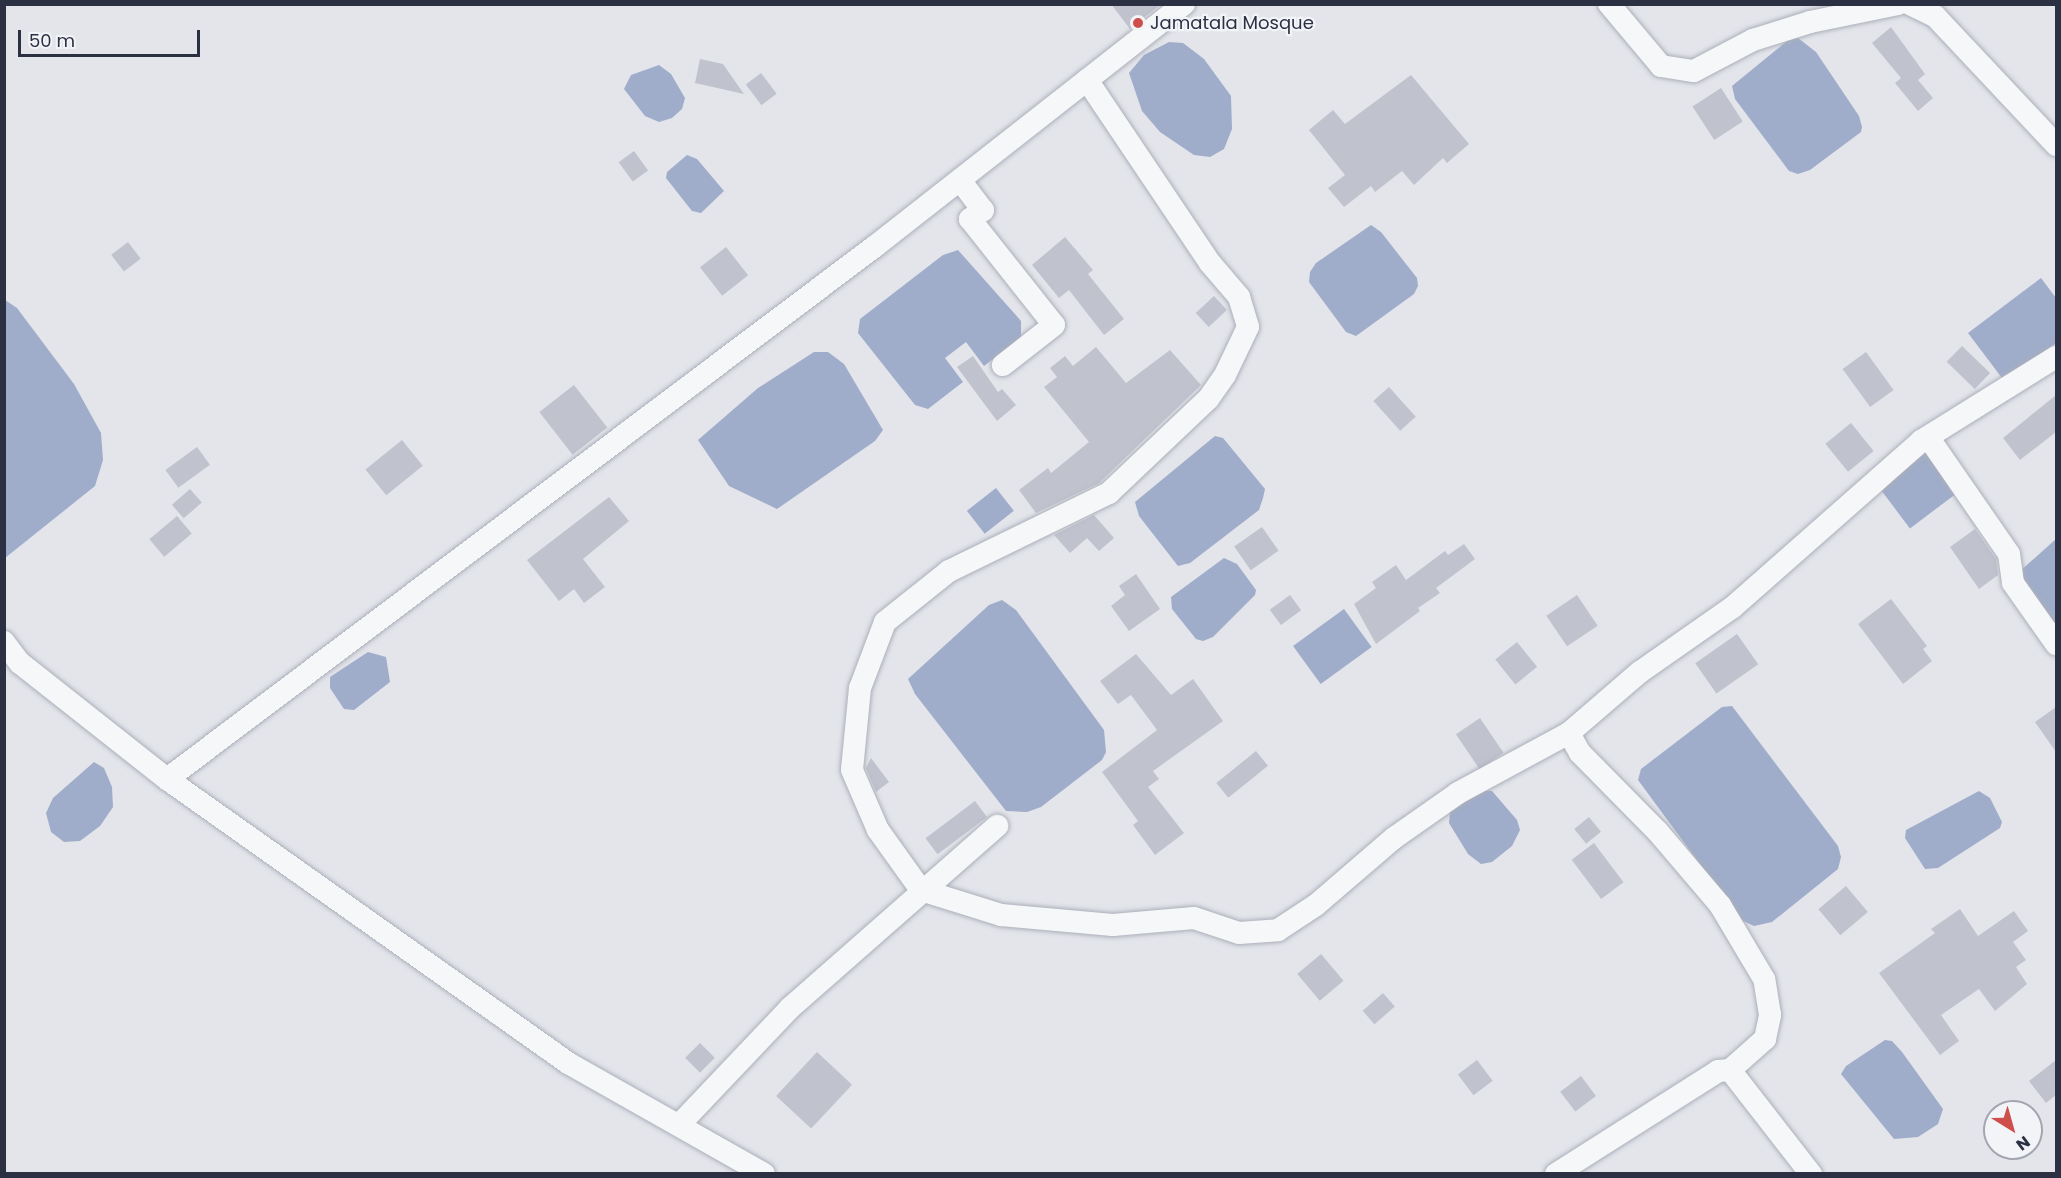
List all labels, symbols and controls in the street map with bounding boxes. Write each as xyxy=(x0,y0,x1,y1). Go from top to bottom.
place label: Jamatala Mosque xyxy=(1150,12,1314,34)
marker: Jamatala Mosque xyxy=(1131,16,1145,30)
scale bar xyxy=(21,18,202,56)
text: 50 m xyxy=(29,28,75,53)
north arrow xyxy=(1983,1100,2043,1160)
text: N xyxy=(2011,1130,2035,1156)

